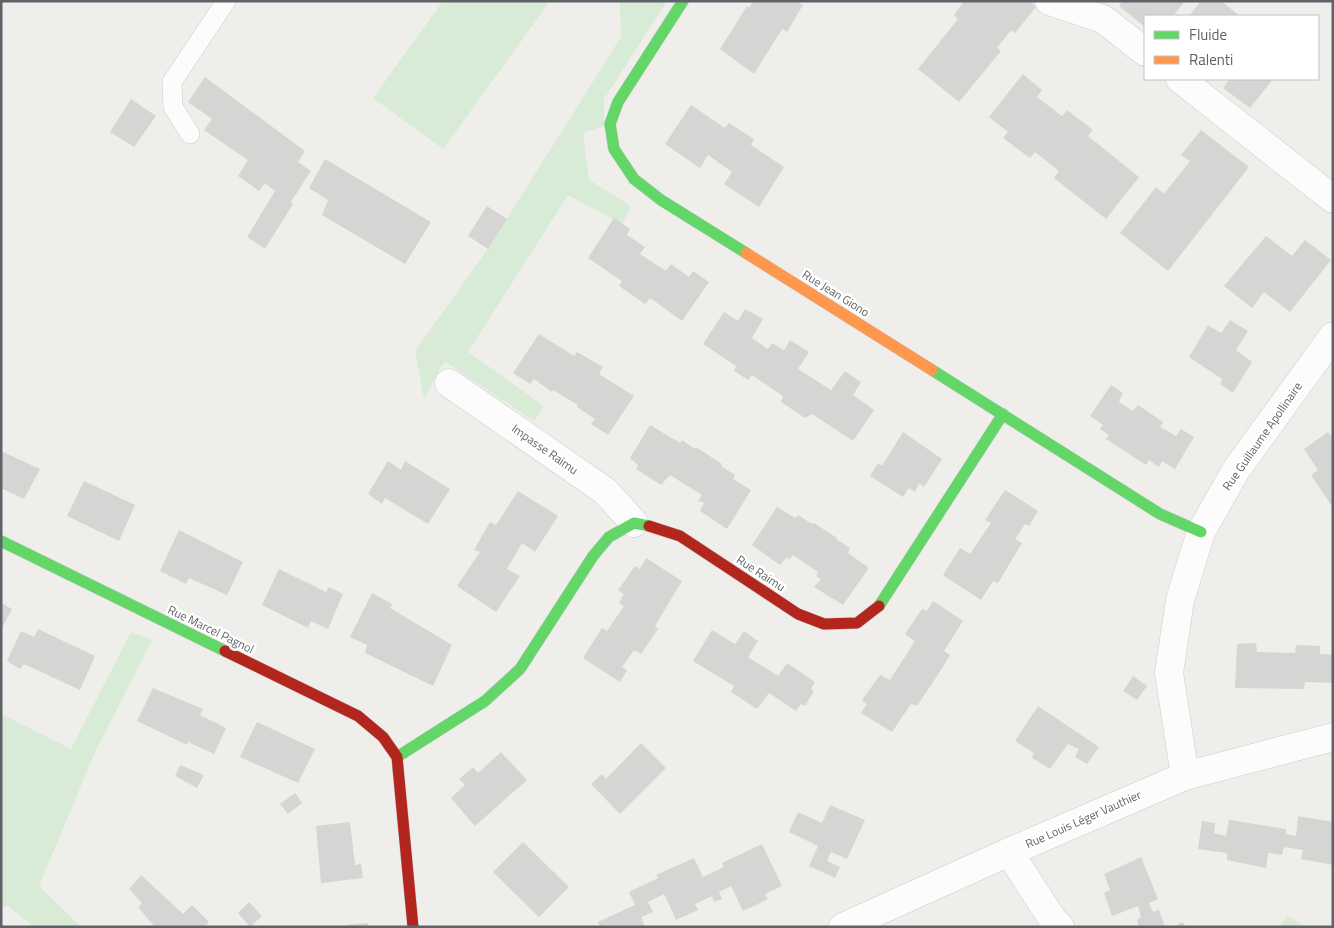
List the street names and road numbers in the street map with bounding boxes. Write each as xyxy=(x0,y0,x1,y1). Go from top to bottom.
street label: Rue Jean Giono xyxy=(799,265,873,321)
street label: Rue Guillaume Apollinaire xyxy=(1217,378,1307,494)
street label: Impasse Raimu xyxy=(508,419,582,479)
street label: Rue Raimu xyxy=(733,550,789,596)
street label: Rue Marcel Pagnol xyxy=(165,600,257,658)
street label: Rue Louis Léger Vauthier xyxy=(1022,785,1144,853)

